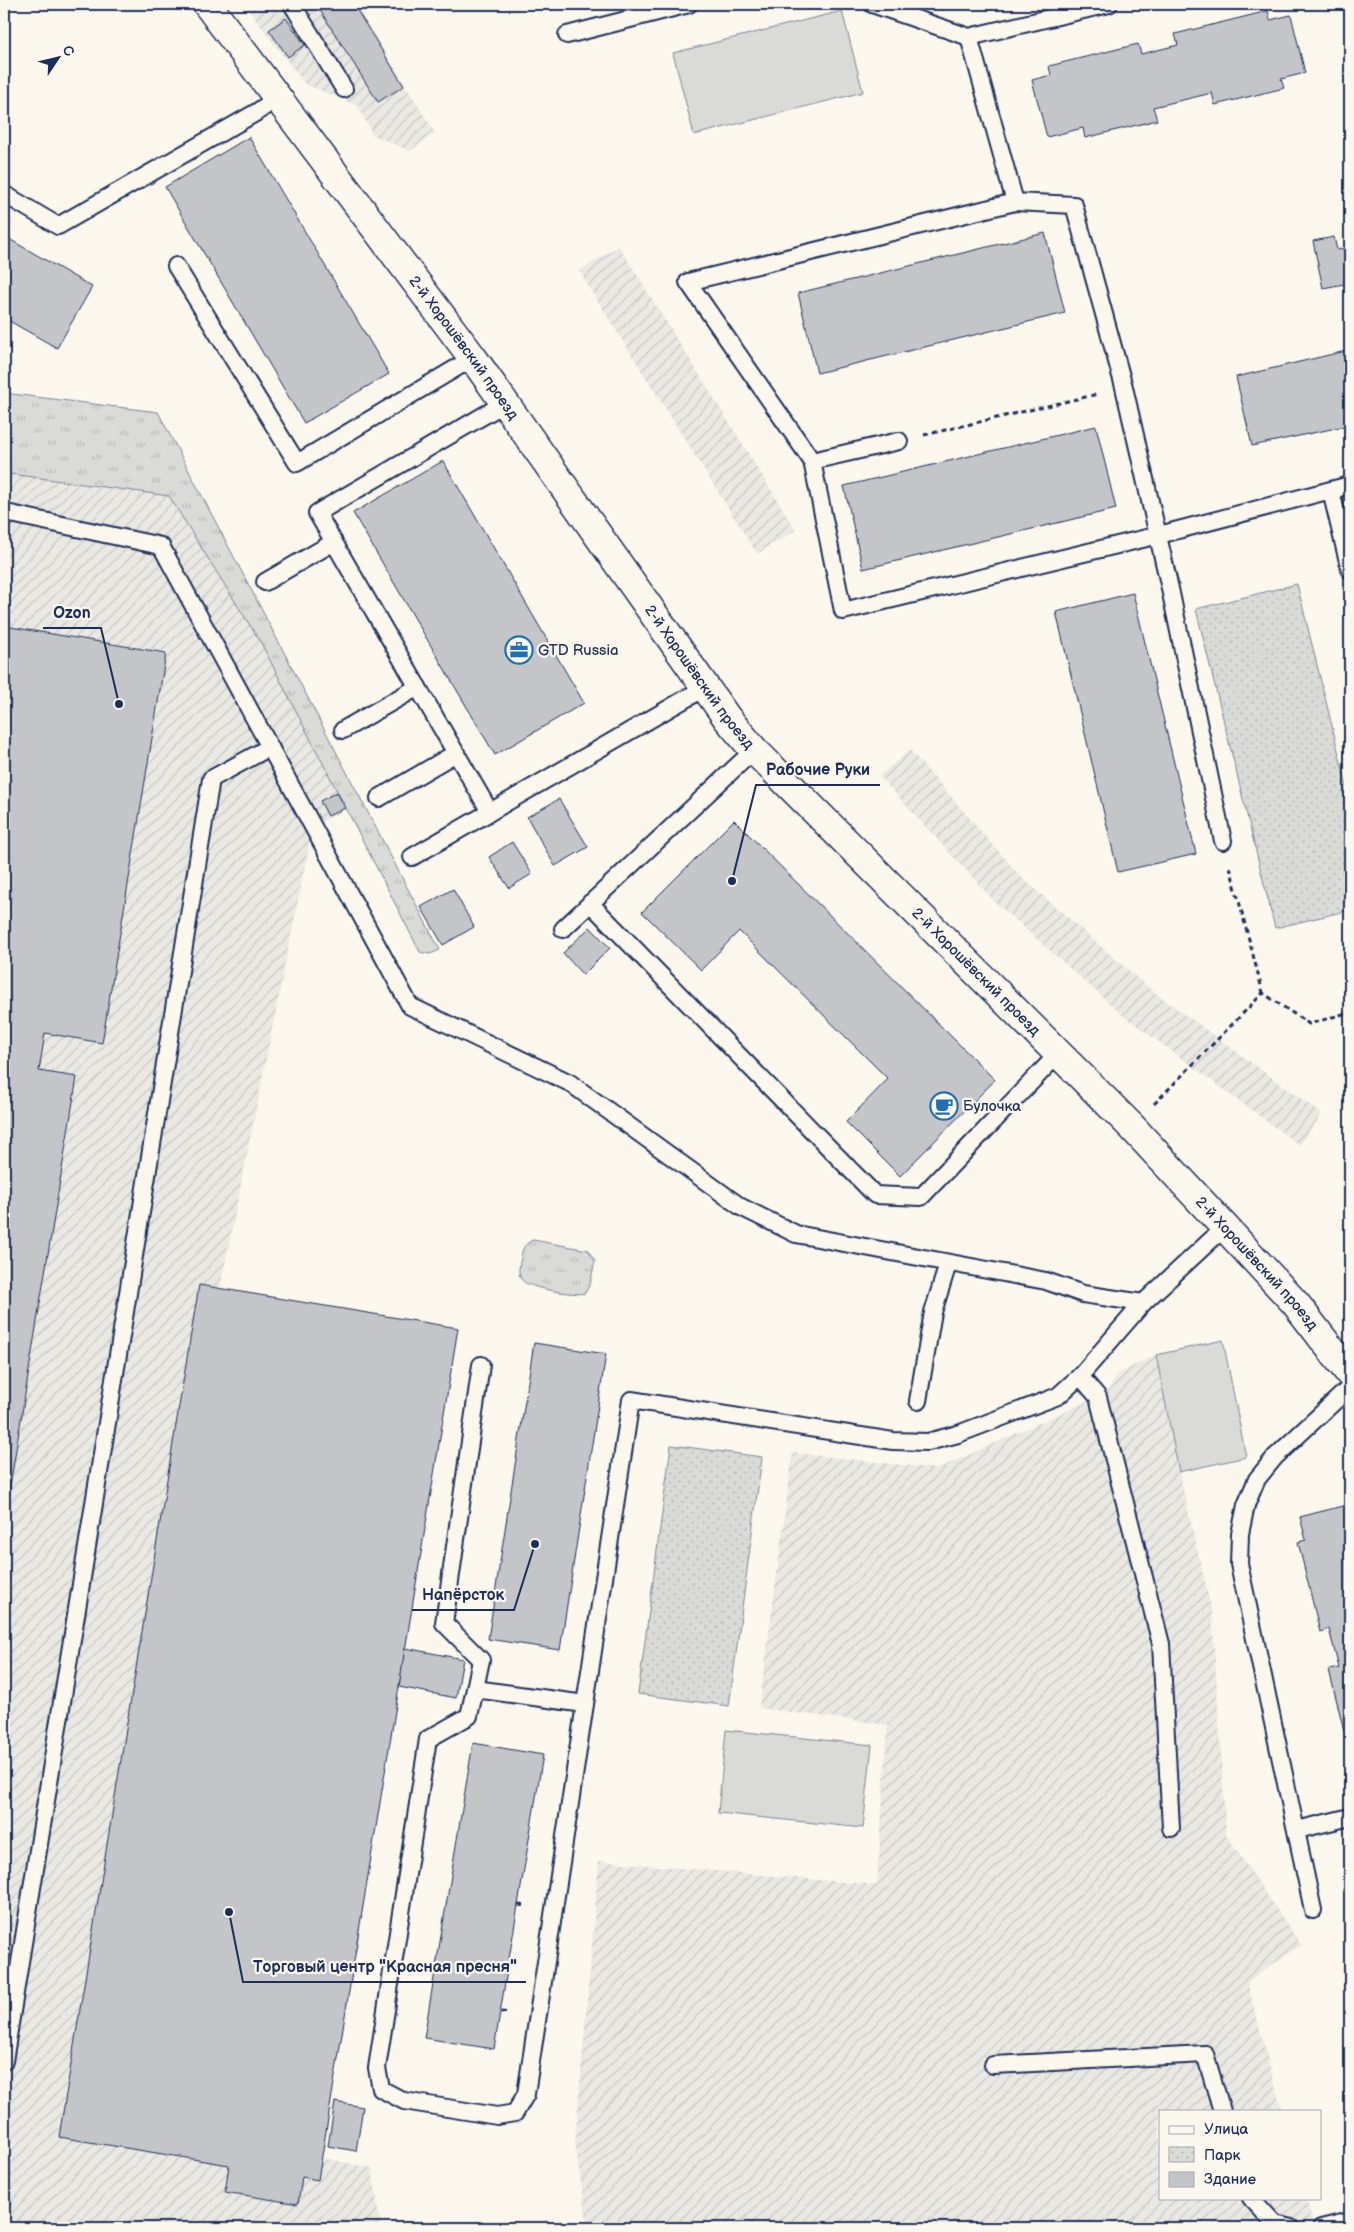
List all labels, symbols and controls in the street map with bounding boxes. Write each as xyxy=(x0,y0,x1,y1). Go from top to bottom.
north arrow xyxy=(32,32,82,82)
text: С xyxy=(58,42,78,60)
street label: 2-й Хорошёвский проезд xyxy=(404,272,523,424)
callout: Ozon xyxy=(43,597,101,628)
street label: 2-й Хорошёвский проезд xyxy=(640,601,758,753)
text: Ozon xyxy=(53,604,91,623)
office icon: GTD Russia xyxy=(504,635,534,665)
place label: GTD Russia xyxy=(538,641,619,660)
callout: Рабочие Руки xyxy=(756,754,880,785)
text: Рабочие Руки xyxy=(766,761,870,780)
street label: 2-й Хорошёвский проезд xyxy=(907,904,1044,1040)
cafe icon: Булочка xyxy=(929,1091,959,1121)
place label: Булочка xyxy=(963,1097,1021,1116)
street label: 2-й Хорошёвский проезд xyxy=(1191,1193,1322,1334)
callout: Напёрсток xyxy=(412,1579,514,1610)
text: Напёрсток xyxy=(422,1586,504,1605)
callout: Торговый центр "Красная пресня" xyxy=(243,1951,526,1982)
text: Торговый центр "Красная пресня" xyxy=(253,1958,517,1977)
legend xyxy=(1159,2110,1322,2200)
text: Улица xyxy=(1204,2120,1249,2139)
text: Парк xyxy=(1204,2146,1241,2165)
text: Здание xyxy=(1204,2170,1256,2189)

